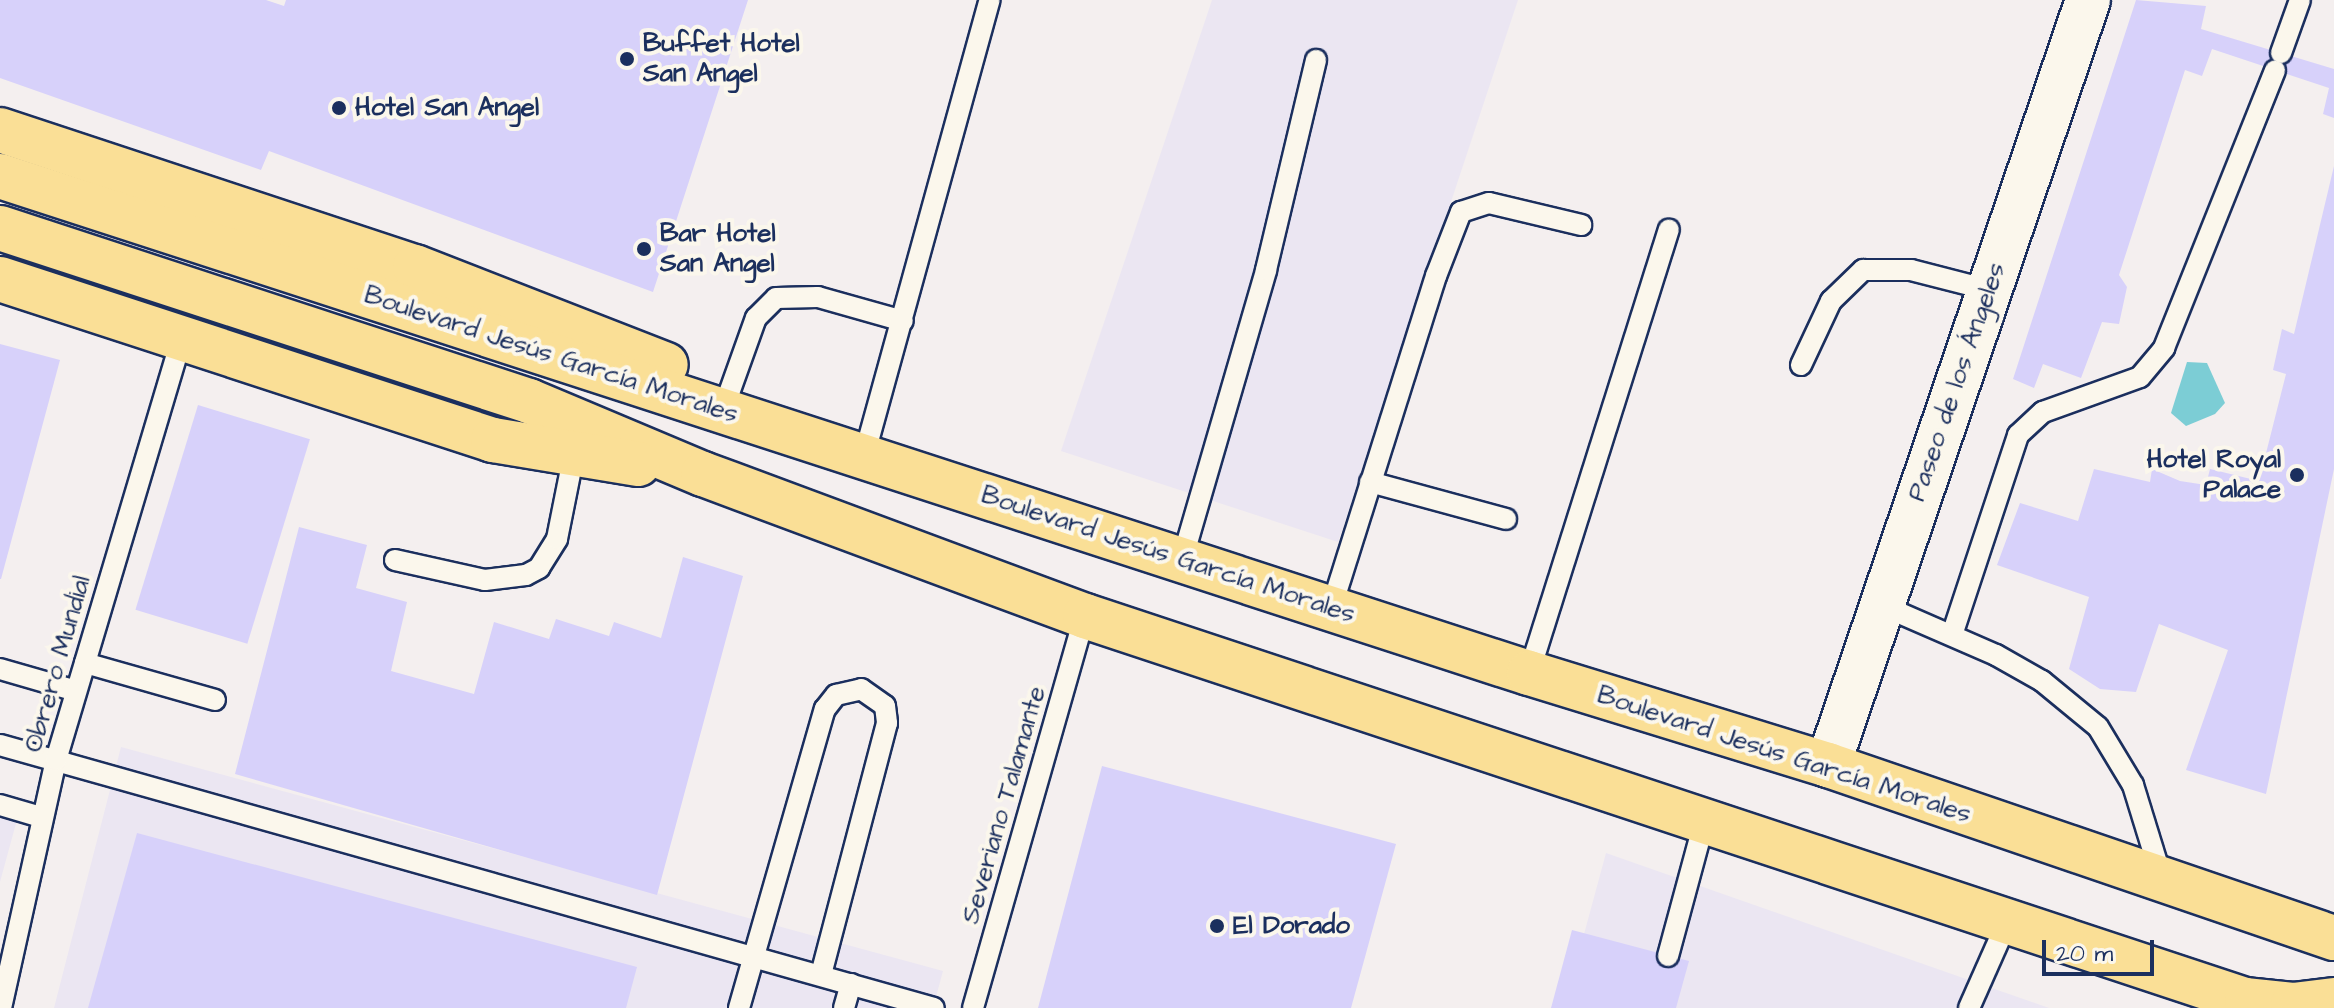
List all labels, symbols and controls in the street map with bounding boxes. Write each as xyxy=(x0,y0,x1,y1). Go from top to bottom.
place label: Buffet Hotel San Angel xyxy=(643,28,800,90)
marker: Buffet Hotel San Angel xyxy=(618,50,636,68)
place label: Hotel San Angel xyxy=(355,92,539,124)
marker: Hotel San Angel xyxy=(330,99,348,117)
place label: Bar Hotel San Angel xyxy=(660,218,776,280)
marker: Bar Hotel San Angel xyxy=(635,240,653,258)
street label: Paseo de los Ángeles xyxy=(1902,259,2012,505)
street label: Boulevard Jesús García Morales xyxy=(360,280,742,430)
place label: Hotel Royal Palace xyxy=(2147,444,2281,506)
marker: Hotel Royal Palace xyxy=(2288,466,2306,484)
street label: Boulevard Jesús García Morales xyxy=(977,480,1359,630)
street label: Obrero Mundial xyxy=(18,572,98,756)
street label: Boulevard Jesús García Morales xyxy=(1593,680,1975,830)
street label: Severiano Talamante xyxy=(955,683,1053,927)
place label: El Dorado xyxy=(1233,910,1350,942)
marker: El Dorado xyxy=(1208,917,1226,935)
scale bar xyxy=(2046,924,2158,974)
text: 20 m xyxy=(2056,937,2113,971)

